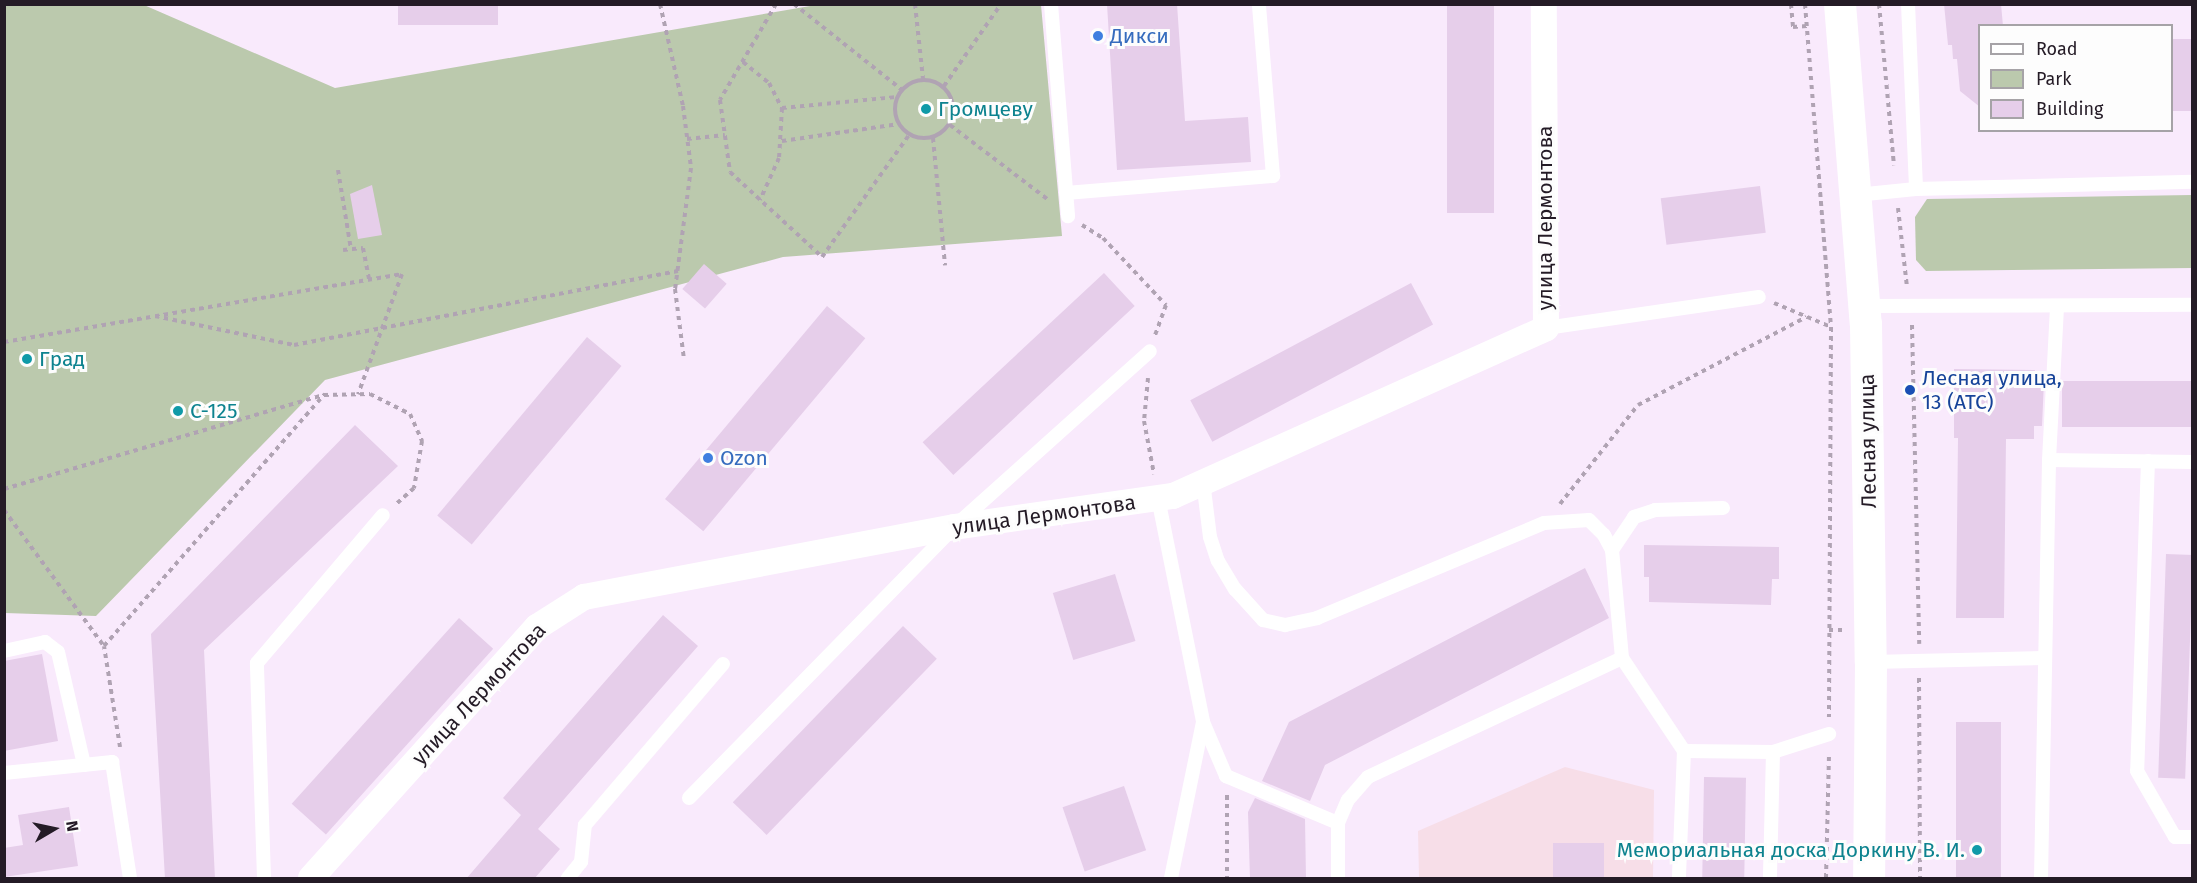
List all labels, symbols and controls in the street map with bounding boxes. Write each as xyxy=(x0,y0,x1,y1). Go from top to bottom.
place label: Дикси xyxy=(1110,23,1169,49)
legend xyxy=(1978,24,2173,132)
marker: Дикси xyxy=(1091,29,1105,43)
text: Road xyxy=(2036,38,2078,60)
text: Park xyxy=(2036,68,2071,90)
place label: Громцеву xyxy=(938,96,1033,122)
text: Building xyxy=(2036,98,2103,120)
marker: Громцеву xyxy=(919,102,933,116)
street label: улица Лермонтова xyxy=(1532,126,1558,310)
place label: Град xyxy=(39,346,85,372)
marker: Град xyxy=(20,352,34,366)
place label: Лесная улица, 13 (АТС) xyxy=(1922,365,2062,415)
street label: Лесная улица xyxy=(1854,373,1882,509)
marker: Лесная улица, 13 (АТС) xyxy=(1903,383,1917,397)
place label: С-125 xyxy=(190,398,238,424)
marker: С-125 xyxy=(171,404,185,418)
place label: Ozon xyxy=(720,445,768,471)
marker: Ozon xyxy=(701,451,715,465)
street label: улица Лермонтова xyxy=(951,490,1137,540)
street label: улица Лермонтова xyxy=(407,618,551,770)
north arrow xyxy=(24,799,84,859)
text: N xyxy=(62,819,82,833)
place label: Мемориальная доска Доркину В. И. xyxy=(1617,837,1965,863)
marker: Мемориальная доска Доркину В. И. xyxy=(1970,843,1984,857)

